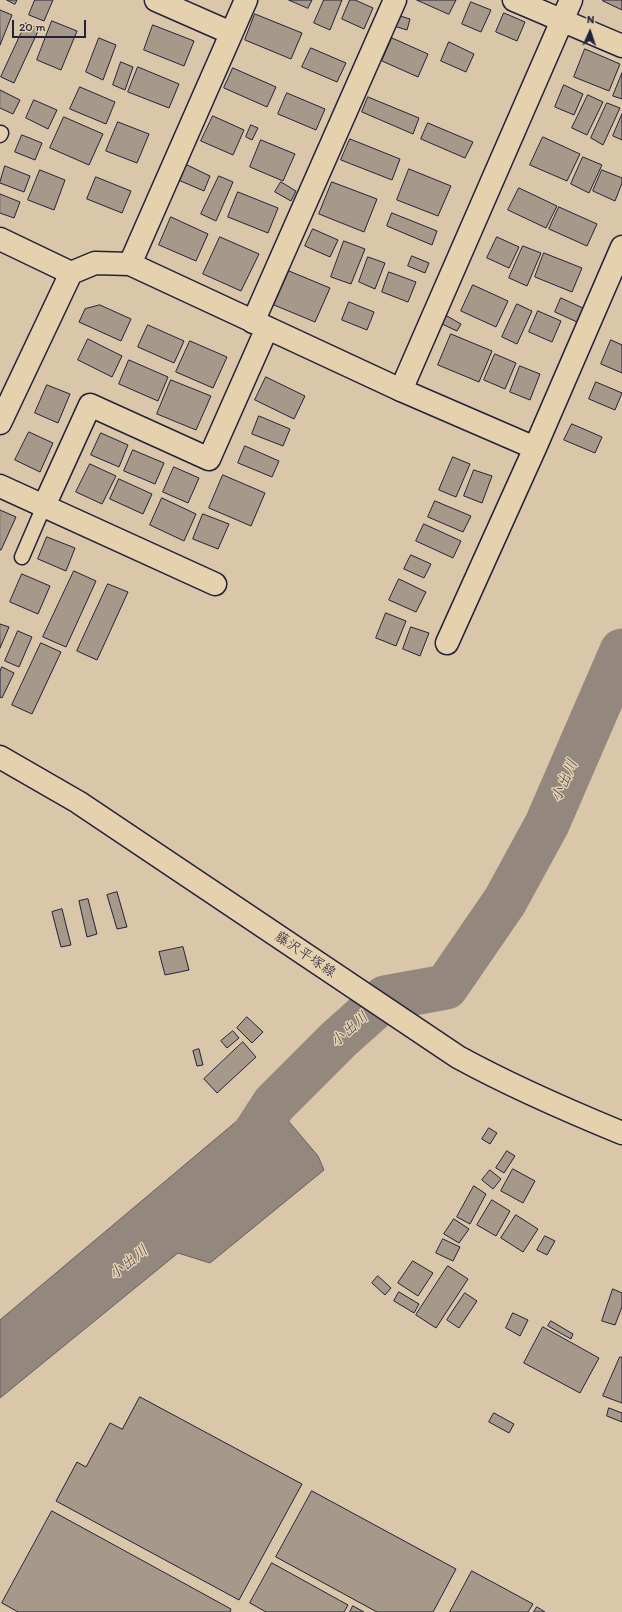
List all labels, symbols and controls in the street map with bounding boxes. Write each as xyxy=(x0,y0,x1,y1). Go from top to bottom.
scale bar xyxy=(14,12,88,38)
north arrow xyxy=(570,12,610,52)
text: N xyxy=(587,13,595,26)
text: 20 m xyxy=(19,20,46,34)
water label: 小出川 xyxy=(548,757,582,805)
street label: 藤沢平塚線 xyxy=(271,928,339,982)
water label: 小出川 xyxy=(327,1008,373,1052)
water label: 小出川 xyxy=(106,1242,152,1284)

